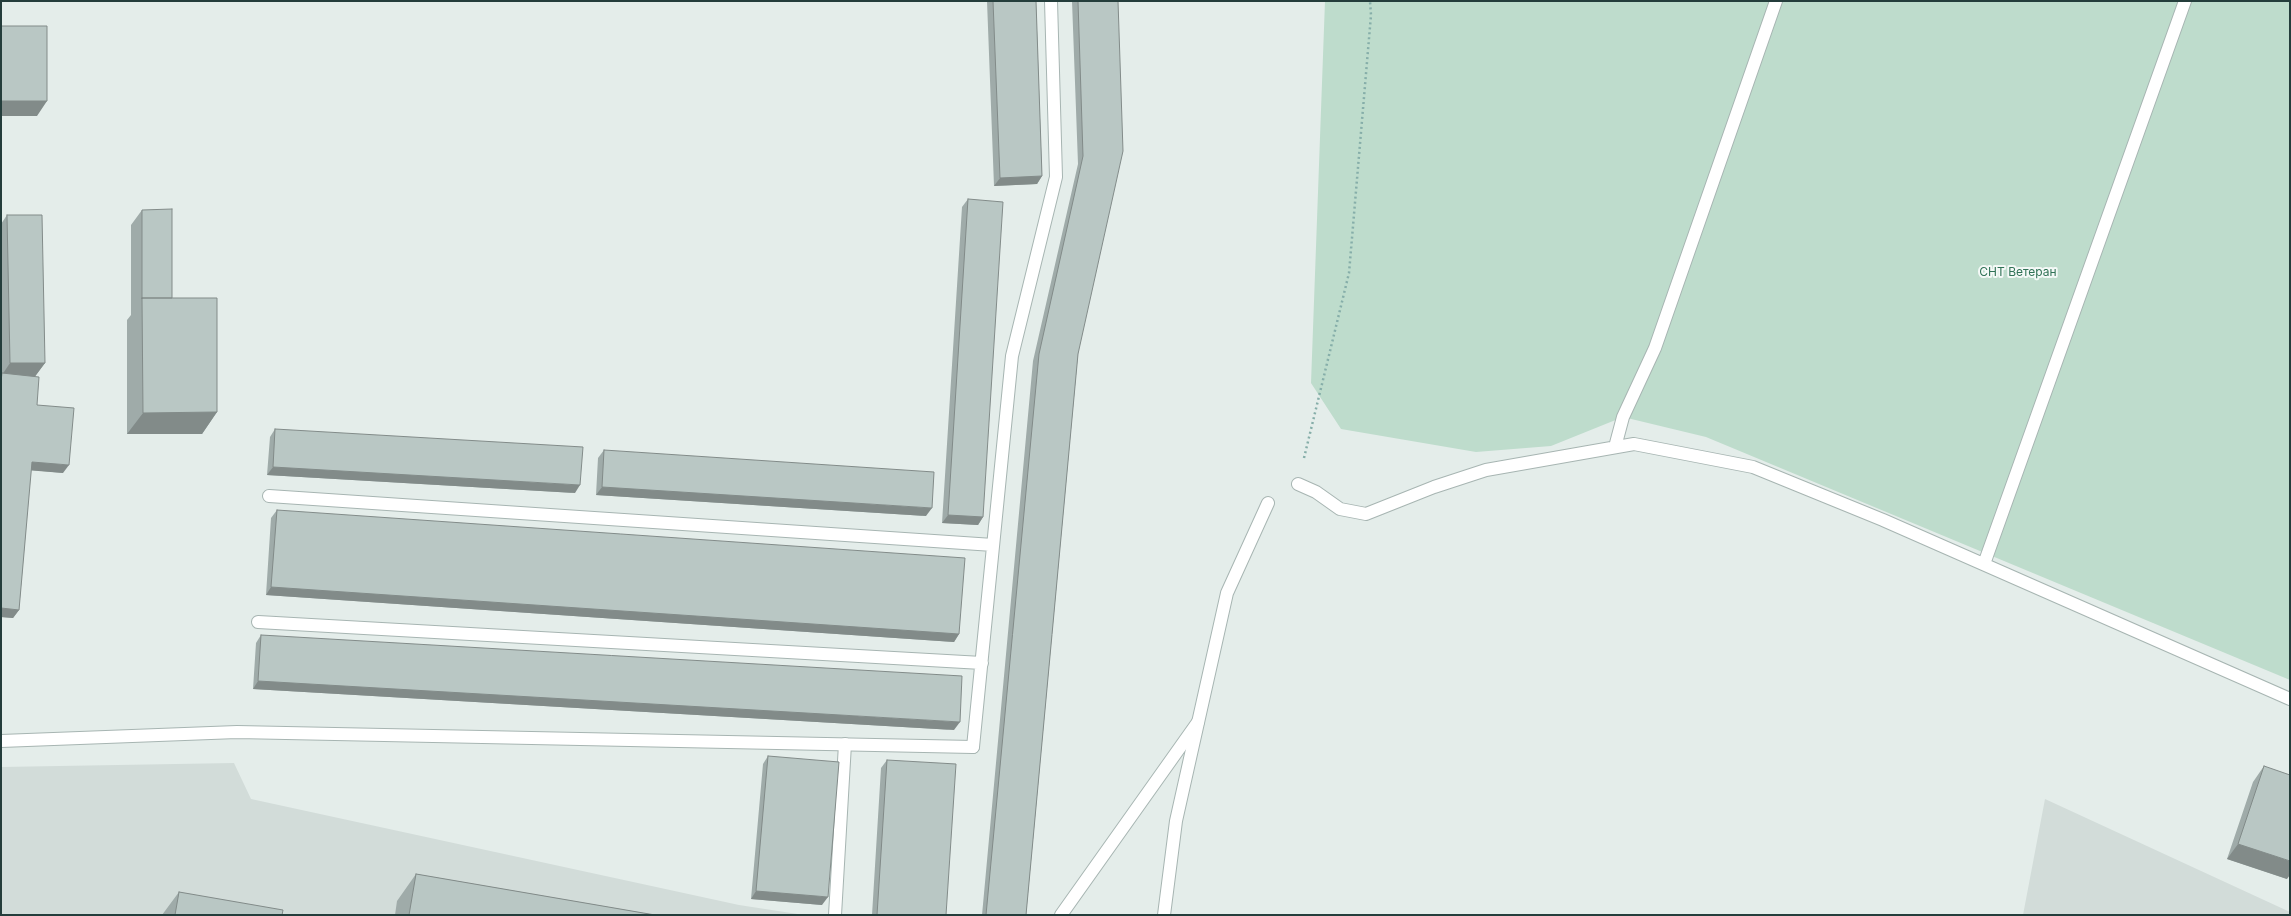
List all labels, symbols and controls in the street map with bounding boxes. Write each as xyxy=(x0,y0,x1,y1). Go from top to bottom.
park label: СНТ Ветеран xyxy=(1979,265,2057,279)

